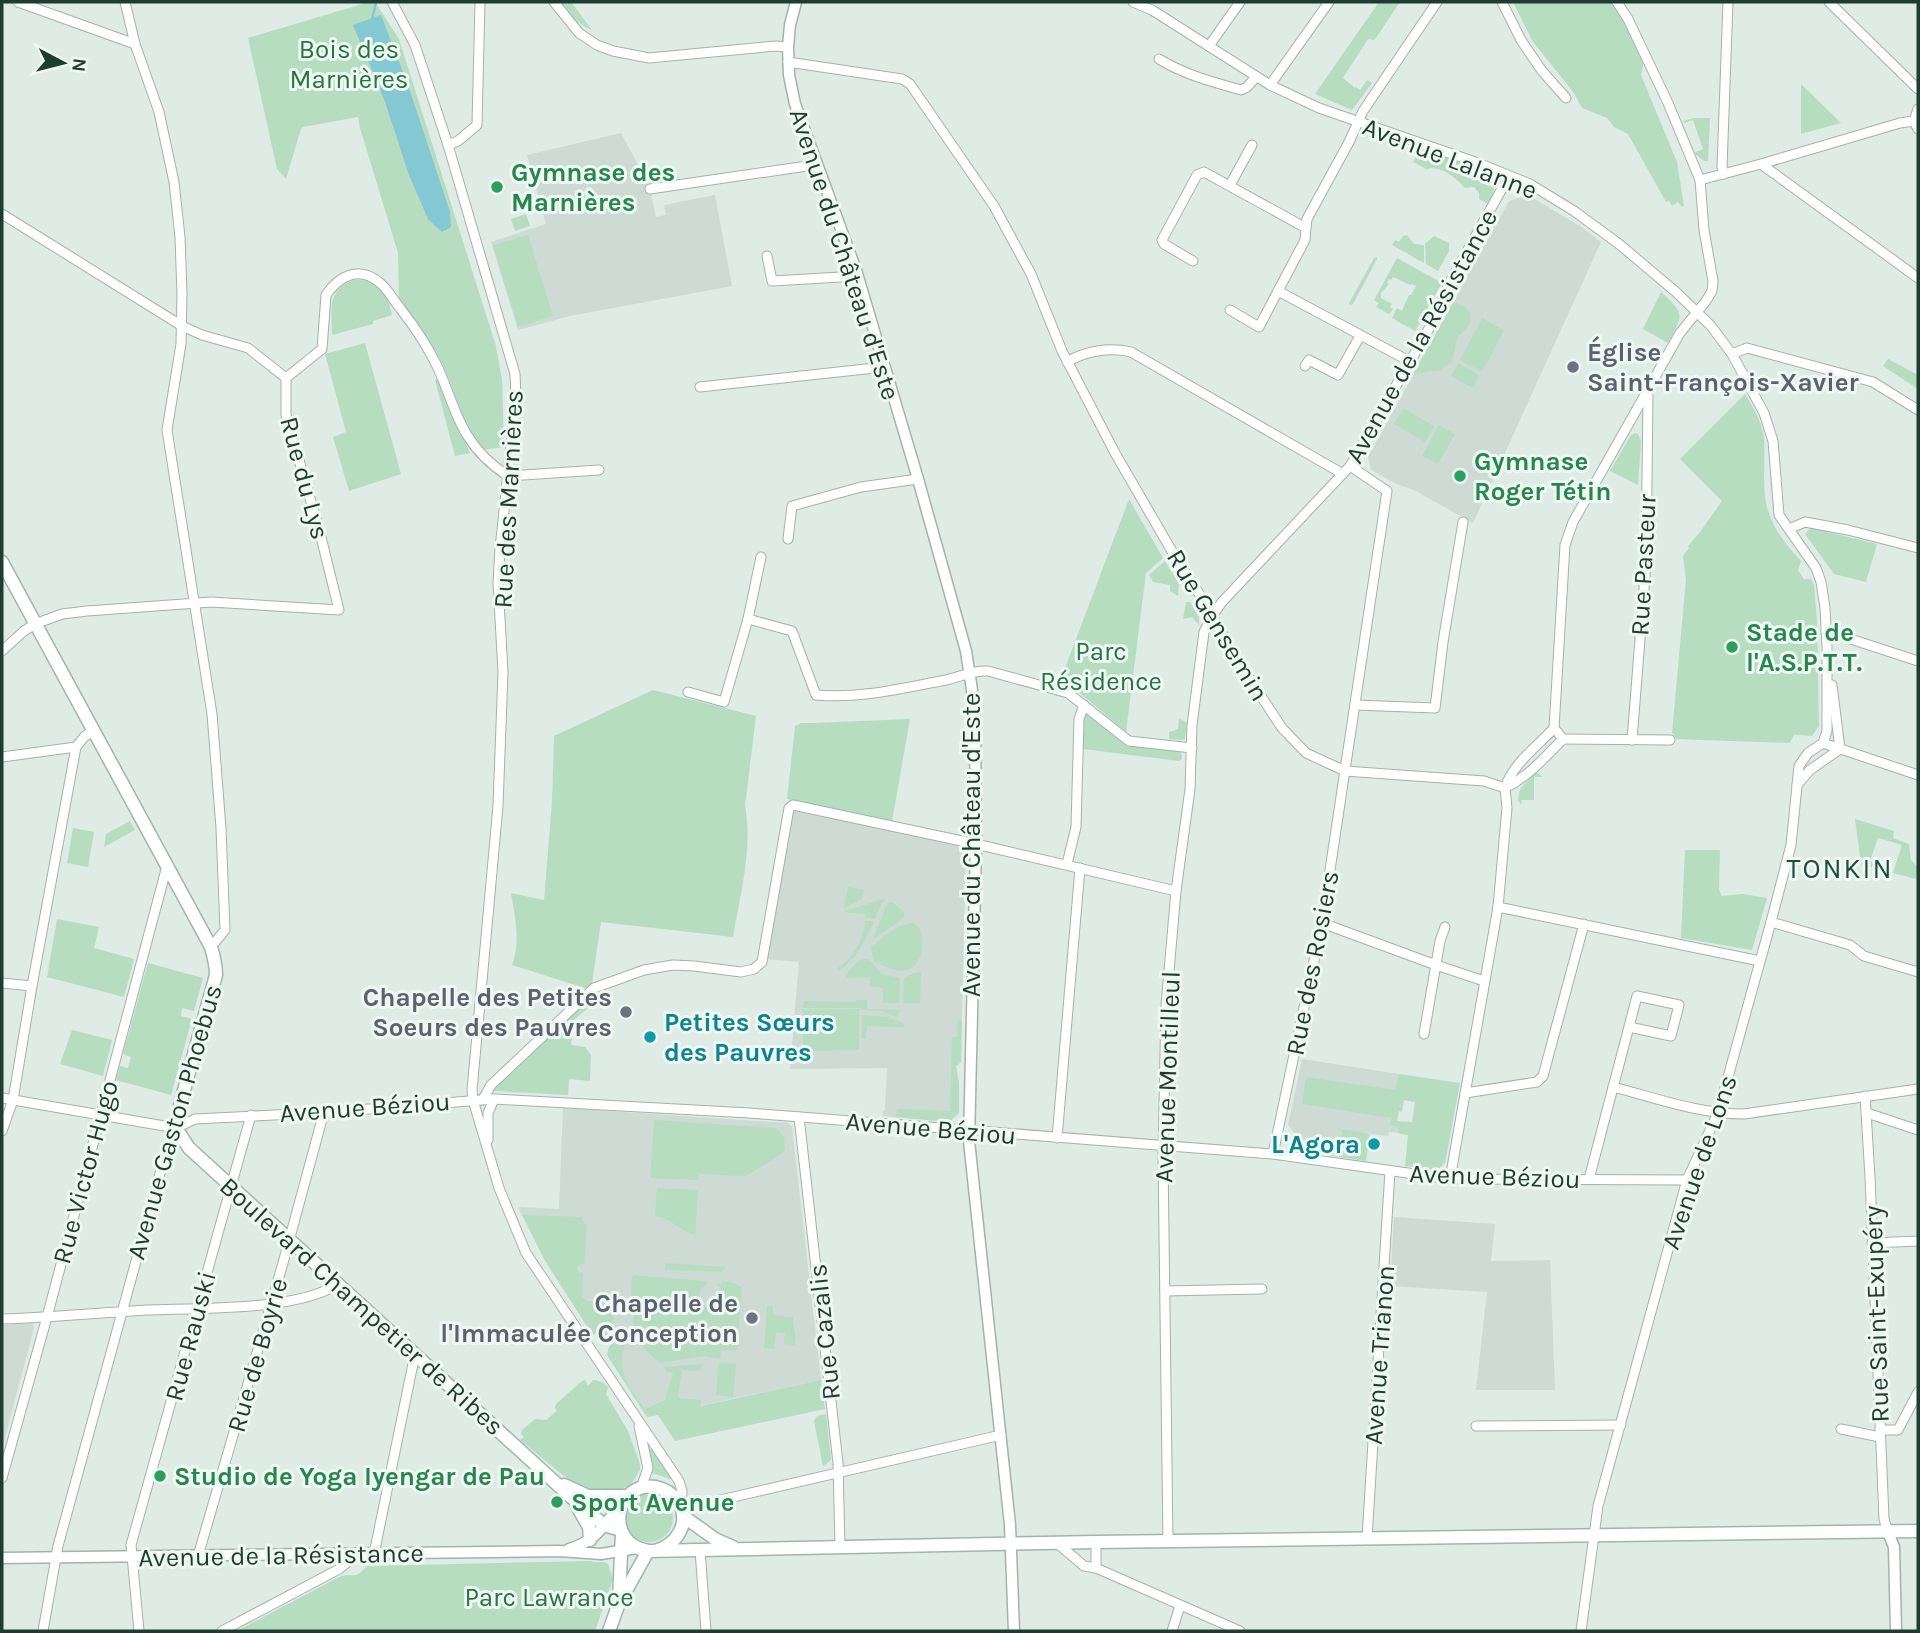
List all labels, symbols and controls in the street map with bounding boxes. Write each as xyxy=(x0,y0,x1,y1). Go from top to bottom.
north arrow xyxy=(28,28,98,98)
park label: Bois des Marnières xyxy=(290,34,408,95)
text: N xyxy=(67,57,91,73)
street label: Avenue du Château d'Este xyxy=(783,104,906,404)
street label: Avenue Lalanne xyxy=(1358,111,1542,206)
place label: Gymnase des Marnières xyxy=(511,157,675,218)
marker: Gymnase des Marnières xyxy=(489,179,505,195)
street label: Avenue de la Résistance xyxy=(1339,204,1504,469)
place label: Église Saint-François-Xavier xyxy=(1587,336,1860,398)
marker: Église Saint-François-Xavier xyxy=(1565,359,1581,375)
street label: Rue des Marnières xyxy=(487,389,530,609)
street label: Rue du Lys xyxy=(273,413,336,543)
place label: Gymnase Roger Tétin xyxy=(1474,446,1612,507)
marker: Gymnase Roger Tétin xyxy=(1452,468,1468,484)
street label: Rue Pasteur xyxy=(1624,493,1663,637)
street label: Rue Gensemin xyxy=(1160,544,1275,707)
place label: Stade de l'A.S.P.T.T. xyxy=(1746,617,1862,678)
park label: Parc Résidence xyxy=(1040,636,1162,697)
marker: Stade de l'A.S.P.T.T. xyxy=(1724,639,1740,655)
street label: Avenue du Château d'Este xyxy=(956,693,987,997)
district label: TONKIN xyxy=(1786,852,1894,885)
street label: Rue des Rosiers xyxy=(1279,868,1346,1058)
street label: Avenue Montilleul xyxy=(1148,970,1187,1184)
street label: Avenue Gaston Phoebus xyxy=(120,981,229,1263)
place label: Chapelle des Petites Soeurs des Pauvres xyxy=(363,982,612,1043)
marker: Chapelle des Petites Soeurs des Pauvres xyxy=(618,1004,634,1020)
place label: Petites Sœurs des Pauvres xyxy=(664,1007,835,1068)
marker: Petites Sœurs des Pauvres xyxy=(642,1029,658,1045)
street label: Avenue de Lons xyxy=(1655,1071,1744,1253)
street label: Rue Victor Hugo xyxy=(46,1077,125,1267)
street label: Avenue Béziou xyxy=(279,1086,452,1129)
street label: Avenue Béziou xyxy=(844,1106,1018,1151)
place label: L'Agora xyxy=(1271,1129,1360,1160)
marker: L'Agora xyxy=(1366,1136,1382,1152)
street label: Avenue Béziou xyxy=(1409,1158,1581,1195)
street label: Boulevard Champetier de Ribes xyxy=(213,1171,510,1442)
street label: Rue Saint-Exupéry xyxy=(1857,1205,1896,1423)
street label: Rue Cazalis xyxy=(802,1262,847,1402)
street label: Avenue Trianon xyxy=(1358,1264,1401,1446)
street label: Rue Rauski xyxy=(158,1268,223,1404)
street label: Rue de Boyrie xyxy=(221,1274,294,1436)
place label: Chapelle de l'Immaculée Conception xyxy=(440,1288,738,1349)
marker: Chapelle de l'Immaculée Conception xyxy=(744,1310,760,1326)
place label: Studio de Yoga Iyengar de Pau xyxy=(174,1461,545,1492)
marker: Studio de Yoga Iyengar de Pau xyxy=(152,1468,168,1484)
place label: Sport Avenue xyxy=(571,1487,735,1518)
marker: Sport Avenue xyxy=(549,1494,565,1510)
street label: Avenue de la Résistance xyxy=(138,1538,424,1573)
park label: Parc Lawrance xyxy=(464,1582,634,1613)

